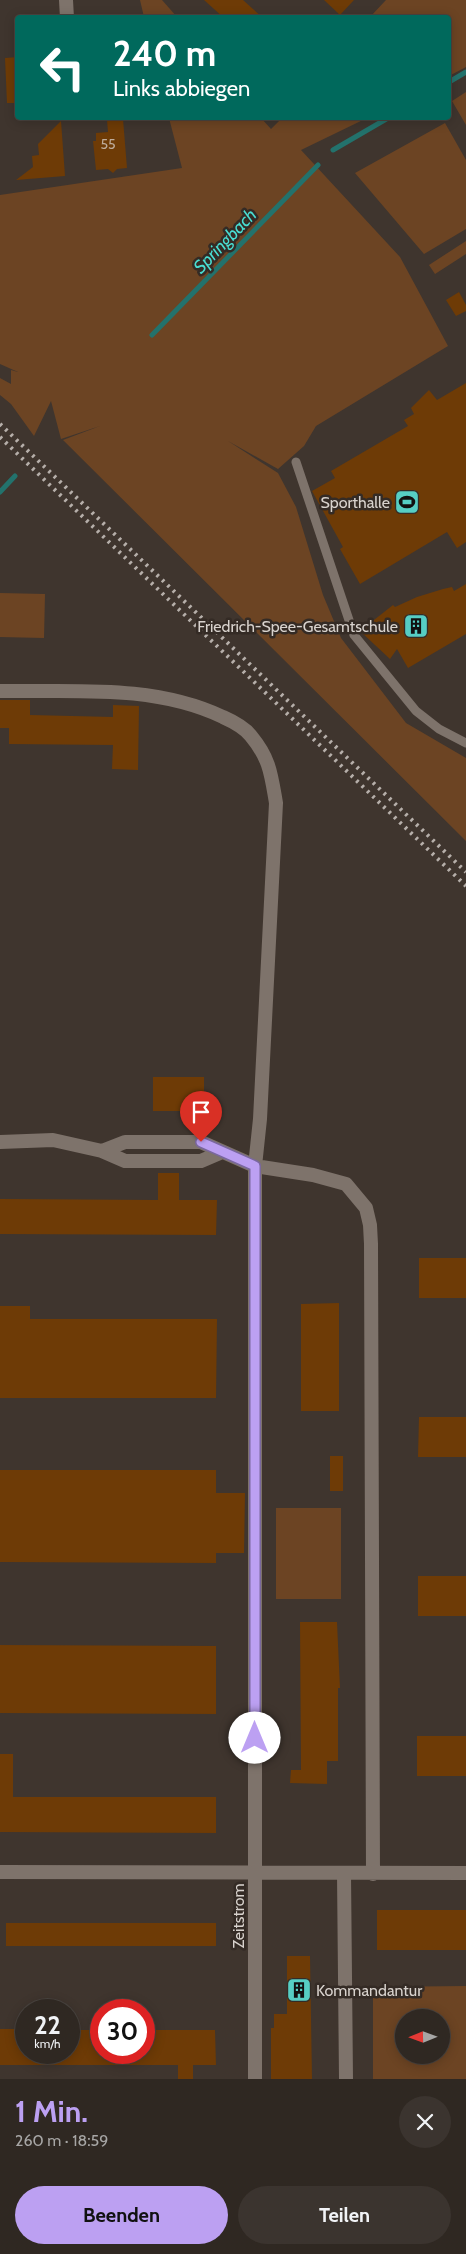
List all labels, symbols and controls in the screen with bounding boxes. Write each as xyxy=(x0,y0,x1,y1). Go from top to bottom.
text: 240 m xyxy=(113,32,216,75)
icon: left xyxy=(30,35,95,100)
text: Links abbiegen xyxy=(113,75,250,102)
house number: 55 xyxy=(100,135,116,153)
water label: Springbach xyxy=(189,204,261,278)
sports icon: Sporthalle xyxy=(394,489,420,515)
place label: Sporthalle xyxy=(321,493,390,512)
building icon: Friedrich-Spee-Gesamtschule xyxy=(403,613,429,639)
place label: Friedrich-Spee-Gesamtschule xyxy=(197,617,398,636)
pin xyxy=(180,1091,222,1142)
icon: arrive xyxy=(187,1098,215,1126)
position arrow xyxy=(228,1711,280,1763)
street label: Zeitstrom xyxy=(229,1884,248,1949)
building icon: Kommandantur xyxy=(286,1977,312,2003)
place label: Kommandantur xyxy=(316,1981,423,2000)
speed limit sign: 30 xyxy=(90,1999,155,2064)
north arrow xyxy=(395,2009,450,2064)
map controls xyxy=(395,2009,450,2064)
text: 22 xyxy=(34,2010,61,2040)
text: km/h xyxy=(34,2036,61,2051)
text: 1 Min. xyxy=(15,2093,88,2130)
button: close xyxy=(399,2096,451,2148)
text: 260 m · 18:59 xyxy=(15,2131,108,2150)
button: Beenden xyxy=(15,2186,228,2244)
button: Teilen xyxy=(238,2186,451,2244)

